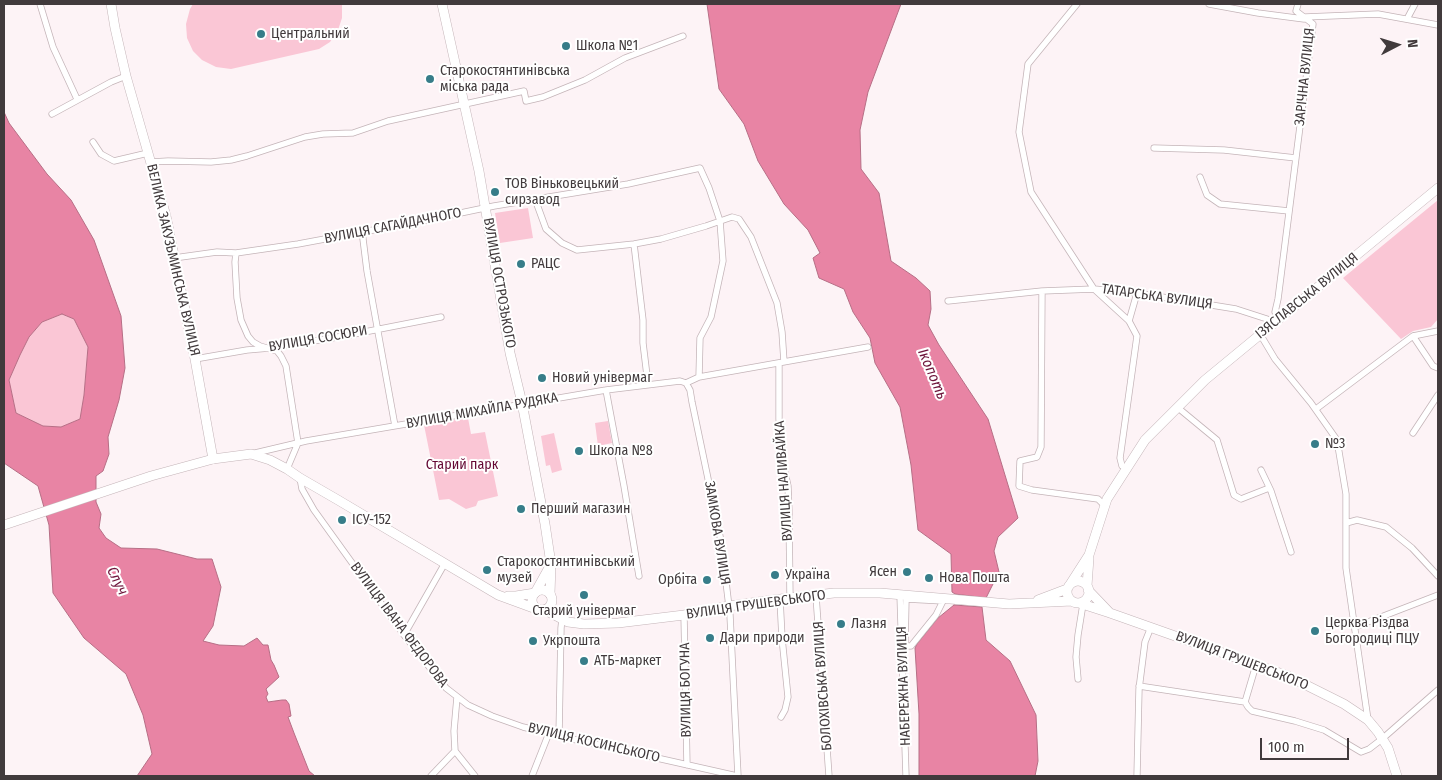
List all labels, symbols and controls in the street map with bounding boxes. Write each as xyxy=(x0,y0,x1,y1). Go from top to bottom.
north arrow xyxy=(1372,20,1422,70)
place label: Центральний xyxy=(271,26,350,42)
street label: ЗАРІЧНА ВУЛИЦЯ xyxy=(1292,27,1318,127)
marker: Центральний xyxy=(255,28,267,40)
place label: Школа №1 xyxy=(576,38,638,54)
text: N xyxy=(1404,39,1421,49)
marker: Школа №1 xyxy=(560,40,572,52)
place label: Старокостянтинівська міська рада xyxy=(440,63,570,95)
marker: Старокостянтинівська міська рада xyxy=(424,73,436,85)
street label: ВЕЛИКА ЗАКУЗЬМИНСЬКА ВУЛИЦЯ xyxy=(143,162,203,358)
place label: ТОВ Віньковецький сирзавод xyxy=(505,176,619,208)
marker: ТОВ Віньковецький сирзавод xyxy=(489,186,501,198)
street label: ВУЛИЦЯ САГАЙДАЧНОГО xyxy=(323,204,463,248)
street label: ВУЛИЦЯ ОСТРОЗЬКОГО xyxy=(479,216,519,350)
street label: ІЗЯСЛАВСЬКА ВУЛИЦЯ xyxy=(1252,249,1362,343)
place label: РАЦС xyxy=(531,256,560,272)
marker: РАЦС xyxy=(515,258,527,270)
street label: ТАТАРСЬКА ВУЛИЦЯ xyxy=(1100,281,1214,313)
street label: ВУЛИЦЯ СОСЮРИ xyxy=(267,322,369,356)
water label: Ікопоть xyxy=(913,346,951,402)
place label: Новий універмаг xyxy=(552,370,653,386)
marker: Новий універмаг xyxy=(536,372,548,384)
street label: ВУЛИЦЯ МИХАЙЛА РУДЯКА xyxy=(405,389,559,433)
street label: ВУЛИЦЯ НАЛИВАЙКА xyxy=(771,420,797,542)
place label: №3 xyxy=(1325,436,1345,452)
marker: №3 xyxy=(1309,438,1321,450)
place label: Школа №8 xyxy=(589,443,653,459)
marker: Школа №8 xyxy=(573,445,585,457)
park label: Старий парк xyxy=(426,457,498,473)
street label: ЗАМКОВА ВУЛИЦЯ xyxy=(700,480,734,586)
place label: Перший магазин xyxy=(531,501,630,517)
marker: Перший магазин xyxy=(515,503,527,515)
place label: ІСУ-152 xyxy=(352,512,391,528)
marker: ІСУ-152 xyxy=(336,514,348,526)
place label: Старокостянтинівський музей xyxy=(497,554,635,586)
street label: ВУЛИЦЯ ІВАНА ФЕДОРОВА xyxy=(346,559,452,691)
water label: Случ xyxy=(102,564,132,598)
marker: Старокостянтинівський музей xyxy=(481,564,493,576)
place label: Ясен xyxy=(869,564,897,580)
marker: Ясен xyxy=(901,566,913,578)
place label: Україна xyxy=(785,567,830,583)
marker: Україна xyxy=(769,569,781,581)
place label: Нова Пошта xyxy=(939,570,1010,586)
place label: Орбіта xyxy=(658,572,697,588)
marker: Нова Пошта xyxy=(923,572,935,584)
marker: Орбіта xyxy=(701,574,713,586)
street label: ВУЛИЦЯ ГРУШЕВСЬКОГО xyxy=(685,587,827,623)
marker: Старий універмаг xyxy=(578,589,590,601)
place label: Старий універмаг xyxy=(532,603,636,619)
place label: Церква Різдва Богородиці ПЦУ xyxy=(1325,615,1419,648)
place label: Лазня xyxy=(851,616,887,632)
marker: Лазня xyxy=(835,618,847,630)
street label: БОЛОХІВСЬКА ВУЛИЦЯ xyxy=(810,621,836,751)
marker: Церква Різдва Богородиці ПЦУ xyxy=(1309,625,1321,637)
street label: НАБЕРЕЖНА ВУЛИЦЯ xyxy=(894,626,914,746)
street label: ВУЛИЦЯ ГРУШЕВСЬКОГО xyxy=(1173,628,1311,694)
place label: Дари природи xyxy=(720,630,805,646)
marker: Дари природи xyxy=(704,632,716,644)
place label: Укрпошта xyxy=(543,633,600,649)
marker: Укрпошта xyxy=(527,635,539,647)
street label: ВУЛИЦЯ БОГУНА xyxy=(677,642,695,738)
place label: АТБ-маркет xyxy=(594,653,661,669)
marker: АТБ-маркет xyxy=(578,655,590,667)
street label: ВУЛИЦЯ КОСИНСЬКОГО xyxy=(526,720,662,766)
scale bar xyxy=(1262,728,1351,760)
text: 100 m xyxy=(1268,738,1305,756)

